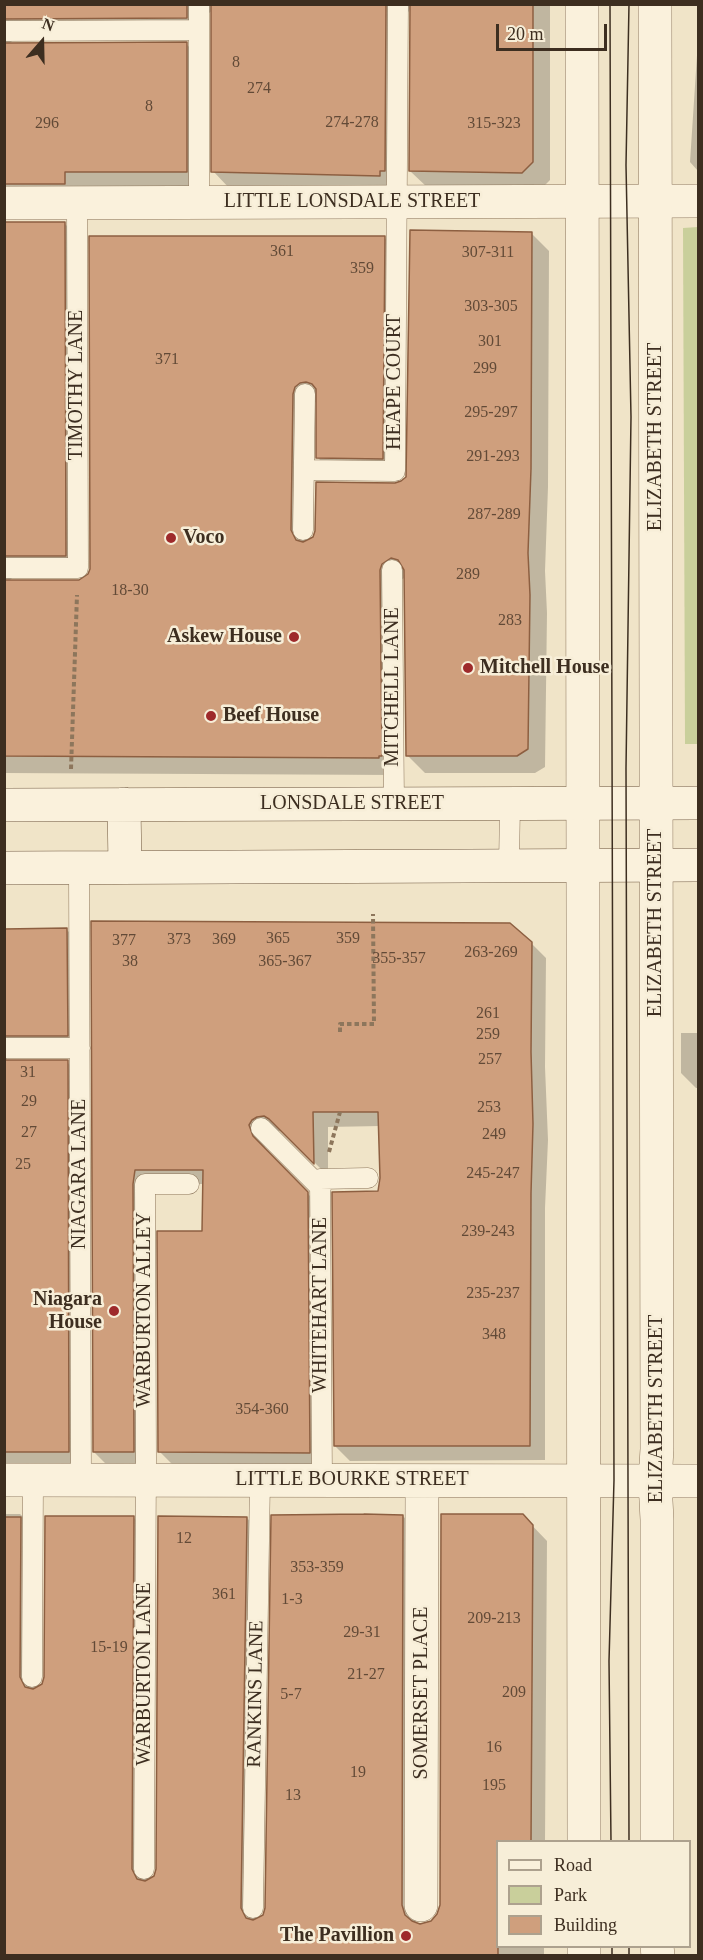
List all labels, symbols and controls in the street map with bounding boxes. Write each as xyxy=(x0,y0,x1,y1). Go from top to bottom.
north arrow xyxy=(12,12,72,72)
scale bar xyxy=(499,12,610,50)
text: N xyxy=(40,15,57,35)
text: 20 m xyxy=(507,24,544,44)
house number: 8 xyxy=(232,53,240,73)
house number: 274 xyxy=(246,79,272,99)
house number: 8 xyxy=(145,97,153,117)
house number: 274-278 xyxy=(323,113,381,133)
house number: 296 xyxy=(34,114,60,134)
house number: 315-323 xyxy=(465,114,523,134)
street label: LITTLE LONSDALE STREET xyxy=(230,190,474,214)
house number: 361 xyxy=(269,242,295,262)
house number: 307-311 xyxy=(459,243,517,263)
house number: 359 xyxy=(349,259,375,279)
house number: 303-305 xyxy=(462,297,520,317)
street label: TIMOTHY LANE xyxy=(65,315,89,455)
street label: HEAPE COURT xyxy=(383,315,407,449)
house number: 301 xyxy=(477,332,503,352)
street label: ELIZABETH STREET xyxy=(644,347,668,527)
house number: 371 xyxy=(154,350,180,370)
house number: 299 xyxy=(472,359,498,379)
house number: 295-297 xyxy=(462,403,520,423)
house number: 291-293 xyxy=(464,447,522,467)
house number: 287-289 xyxy=(465,505,523,525)
place label: Voco xyxy=(183,526,230,550)
marker: Voco xyxy=(164,531,178,545)
house number: 289 xyxy=(455,565,481,585)
house number: 18-30 xyxy=(109,581,151,601)
house number: 283 xyxy=(497,611,523,631)
street label: MITCHELL LANE xyxy=(381,613,405,761)
place label: Askew House xyxy=(152,625,282,649)
marker: Askew House xyxy=(287,630,301,644)
place label: Mitchell House xyxy=(480,656,625,680)
marker: Mitchell House xyxy=(461,661,475,675)
place label: Beef House xyxy=(223,704,334,728)
marker: Beef House xyxy=(204,709,218,723)
street label: LONSDALE STREET xyxy=(264,792,440,816)
street label: ELIZABETH STREET xyxy=(644,833,668,1013)
house number: 365 xyxy=(265,929,291,949)
house number: 359 xyxy=(335,929,361,949)
house number: 373 xyxy=(166,930,192,950)
house number: 369 xyxy=(211,930,237,950)
house number: 377 xyxy=(111,931,137,951)
house number: 263-269 xyxy=(462,943,520,963)
house number: 355-357 xyxy=(370,949,428,969)
house number: 38 xyxy=(121,952,139,972)
house number: 365-367 xyxy=(256,952,314,972)
house number: 261 xyxy=(475,1004,501,1024)
house number: 259 xyxy=(475,1025,501,1045)
house number: 257 xyxy=(477,1050,503,1070)
house number: 31 xyxy=(19,1063,37,1083)
house number: 29 xyxy=(20,1092,38,1112)
house number: 253 xyxy=(476,1098,502,1118)
street label: NIAGARA LANE xyxy=(68,1106,92,1242)
house number: 27 xyxy=(20,1123,38,1143)
house number: 249 xyxy=(481,1125,507,1145)
house number: 25 xyxy=(14,1155,32,1175)
house number: 245-247 xyxy=(464,1164,522,1184)
street label: WARBURTON ALLEY xyxy=(133,1218,157,1402)
street label: WHITEHART LANE xyxy=(309,1222,333,1388)
house number: 239-243 xyxy=(459,1222,517,1242)
house number: 235-237 xyxy=(464,1284,522,1304)
place label: Niagara House xyxy=(26,1288,102,1335)
marker: Niagara House xyxy=(107,1304,121,1318)
street label: ELIZABETH STREET xyxy=(645,1319,669,1499)
house number: 348 xyxy=(481,1325,507,1345)
house number: 354-360 xyxy=(233,1400,291,1420)
street label: LITTLE BOURKE STREET xyxy=(240,1468,464,1492)
house number: 12 xyxy=(175,1529,193,1549)
house number: 353-359 xyxy=(288,1558,346,1578)
house number: 361 xyxy=(211,1585,237,1605)
street label: WARBURTON LANE xyxy=(133,1586,157,1762)
house number: 1-3 xyxy=(280,1590,304,1610)
street label: SOMERSET PLACE xyxy=(410,1609,434,1777)
house number: 209-213 xyxy=(465,1609,523,1629)
house number: 29-31 xyxy=(341,1623,383,1643)
street label: RANKINS LANE xyxy=(243,1625,269,1763)
house number: 15-19 xyxy=(88,1638,130,1658)
house number: 21-27 xyxy=(345,1665,387,1685)
house number: 209 xyxy=(501,1683,527,1703)
house number: 5-7 xyxy=(279,1685,303,1705)
house number: 16 xyxy=(485,1738,503,1758)
house number: 19 xyxy=(349,1763,367,1783)
house number: 195 xyxy=(481,1776,507,1796)
house number: 13 xyxy=(284,1786,302,1806)
legend xyxy=(496,1840,691,1948)
text: Road xyxy=(554,1855,592,1875)
text: Park xyxy=(554,1885,587,1905)
text: Building xyxy=(554,1915,617,1935)
place label: The Pavillion xyxy=(267,1924,394,1948)
marker: The Pavillion xyxy=(399,1929,413,1943)

